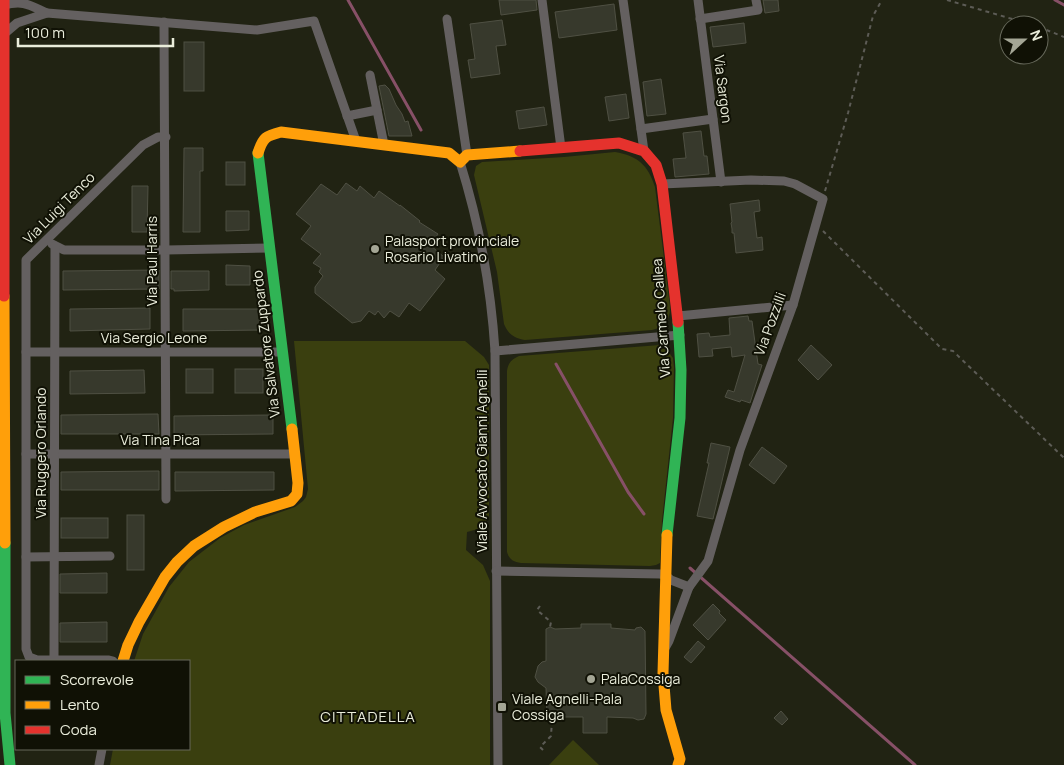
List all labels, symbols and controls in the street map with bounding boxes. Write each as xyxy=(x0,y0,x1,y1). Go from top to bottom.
scale bar xyxy=(18,15,172,47)
north arrow xyxy=(999,15,1049,65)
text: 100 m xyxy=(25,22,65,43)
text: N xyxy=(1026,27,1047,43)
street label: Via Sargon xyxy=(710,54,737,124)
street label: Via Luigi Tenco xyxy=(19,168,99,248)
street label: Via Paul Harris xyxy=(142,216,161,306)
place label: Palasport provinciale Rosario Livatino xyxy=(385,231,519,266)
marker: Palasport provinciale Rosario Livatino xyxy=(369,243,381,255)
street label: Via Carmelo Callea xyxy=(647,258,674,378)
street label: Via Salvatore Zuppardo xyxy=(247,269,284,419)
street label: Via Pozzilli xyxy=(749,289,790,358)
street label: Via Sergio Leone xyxy=(101,328,207,347)
street label: Viale Avvocato Gianni Agnelli xyxy=(472,370,491,552)
street label: Via Ruggero Orlando xyxy=(31,388,50,518)
street label: Via Tina Pica xyxy=(120,430,200,449)
legend xyxy=(15,660,190,750)
text: Scorrevole xyxy=(60,669,134,690)
place label: PalaCossiga xyxy=(601,669,680,688)
marker: PalaCossiga xyxy=(585,673,597,685)
place label: Viale Agnelli-Pala Cossiga xyxy=(512,689,622,724)
text: Lento xyxy=(60,694,100,715)
marker: Viale Agnelli-Pala Cossiga xyxy=(496,701,508,713)
district label: CITTADELLA xyxy=(320,706,416,727)
text: Coda xyxy=(60,719,97,740)

